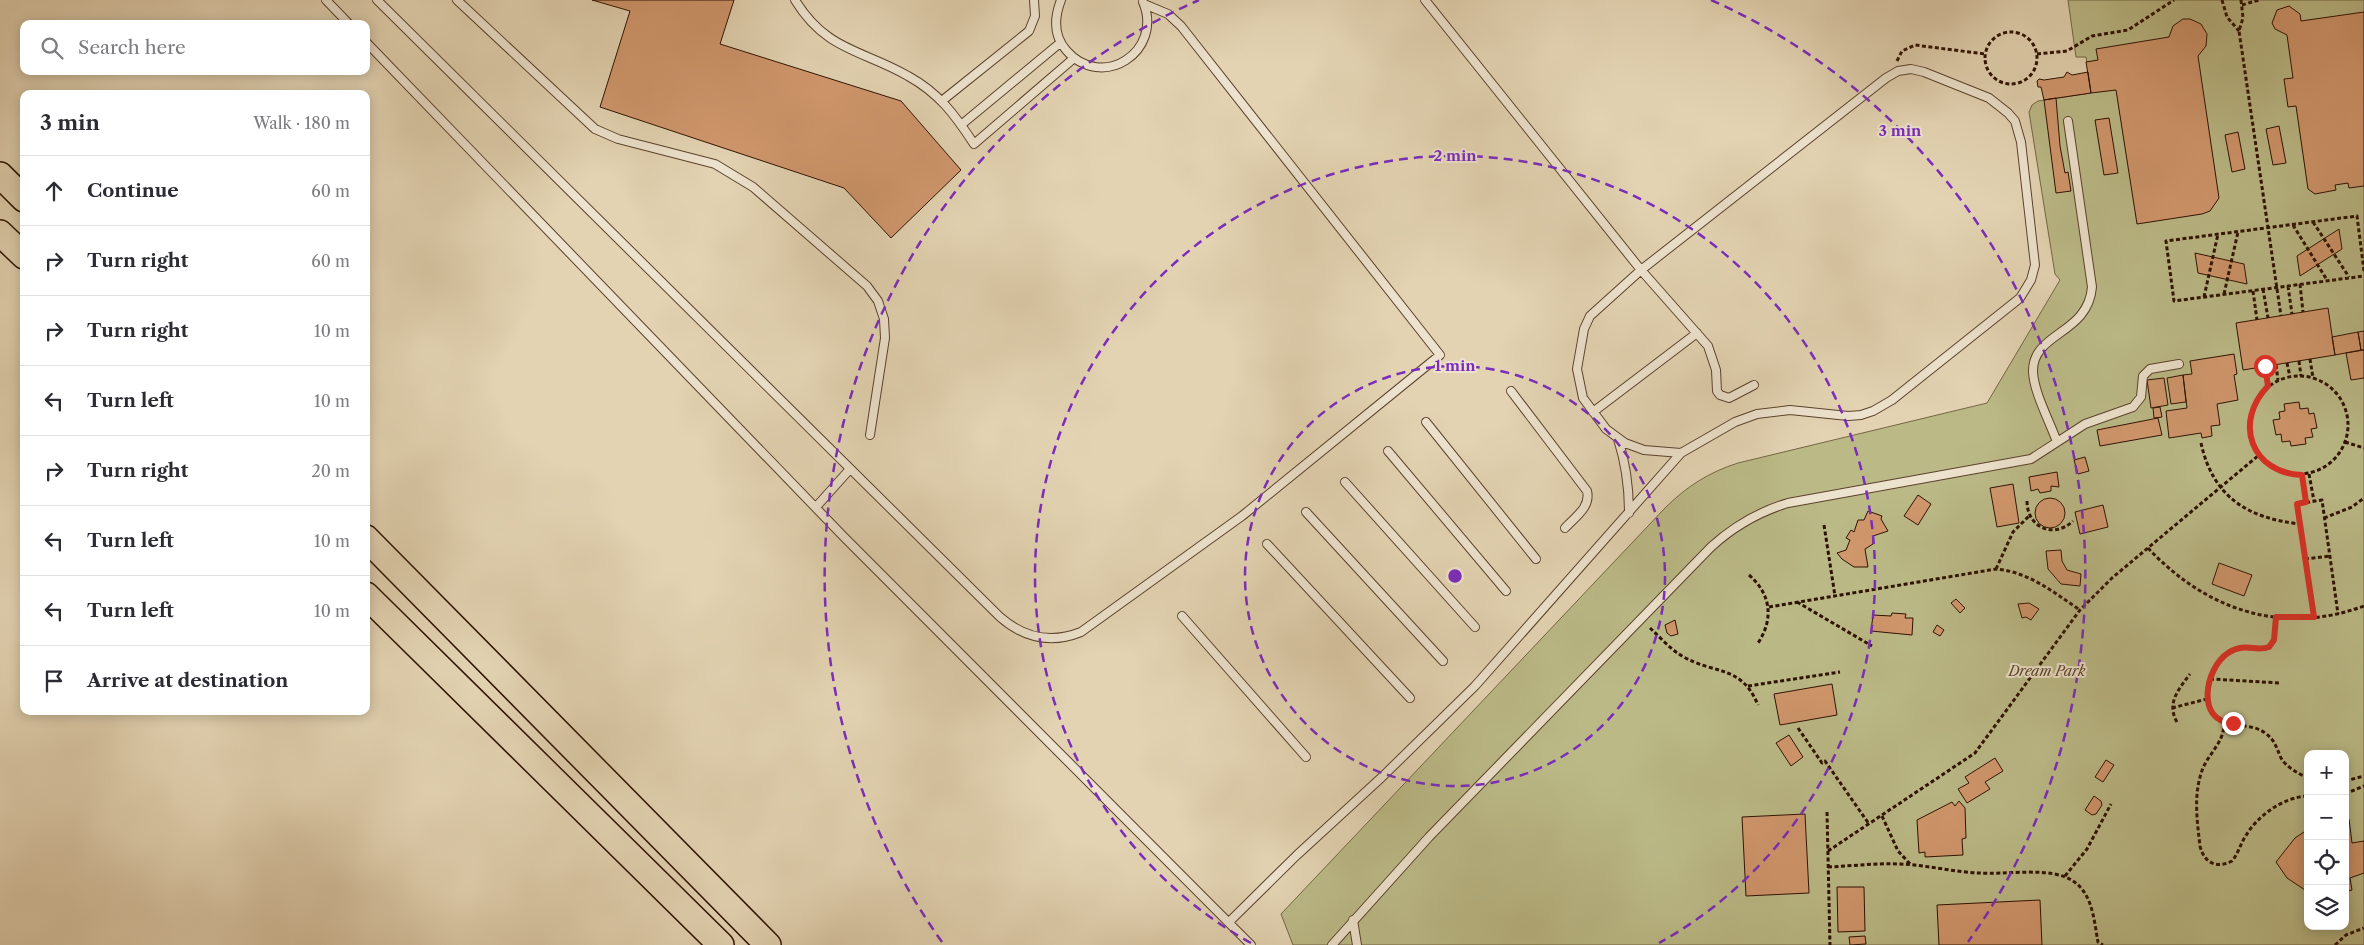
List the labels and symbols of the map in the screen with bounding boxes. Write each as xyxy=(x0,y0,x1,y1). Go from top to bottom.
text: 3 min xyxy=(1879,121,1922,140)
text: 2 min xyxy=(1433,146,1477,165)
route start xyxy=(2254,355,2277,378)
text: 1 min xyxy=(1434,356,1476,375)
centre of rings xyxy=(1446,567,1464,585)
park label: Dream Park xyxy=(2007,662,2086,680)
route end xyxy=(2222,712,2245,735)

